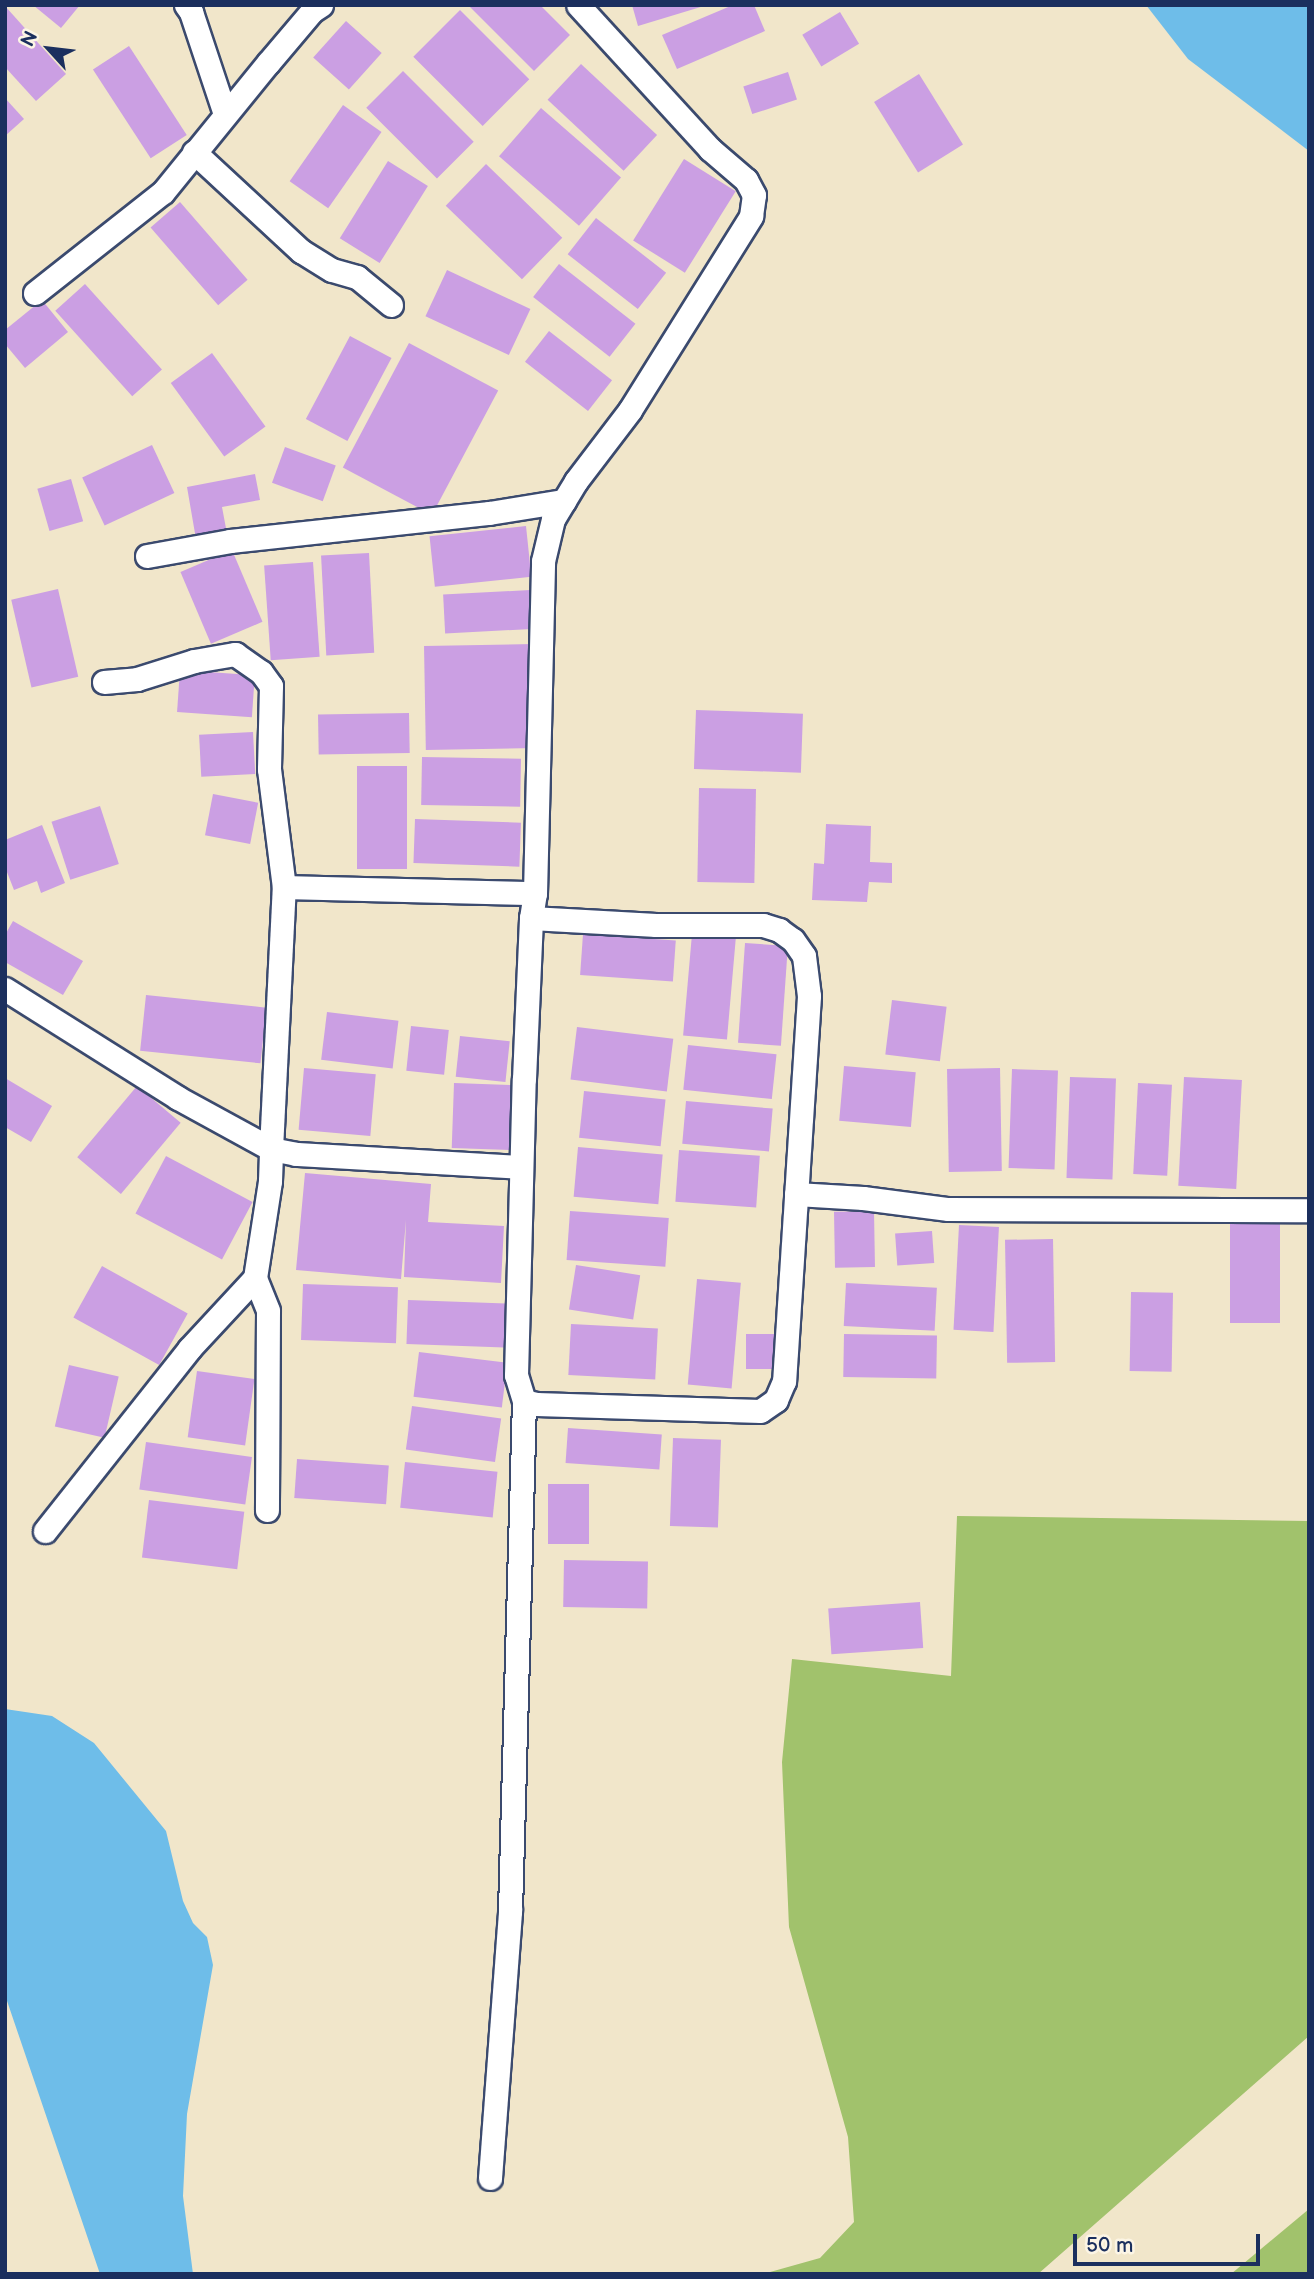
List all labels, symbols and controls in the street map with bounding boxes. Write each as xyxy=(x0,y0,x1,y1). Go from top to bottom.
north arrow xyxy=(14,14,84,84)
text: N xyxy=(16,28,43,51)
scale bar xyxy=(1076,2220,1263,2264)
text: 50 m xyxy=(1086,2233,1133,2258)

